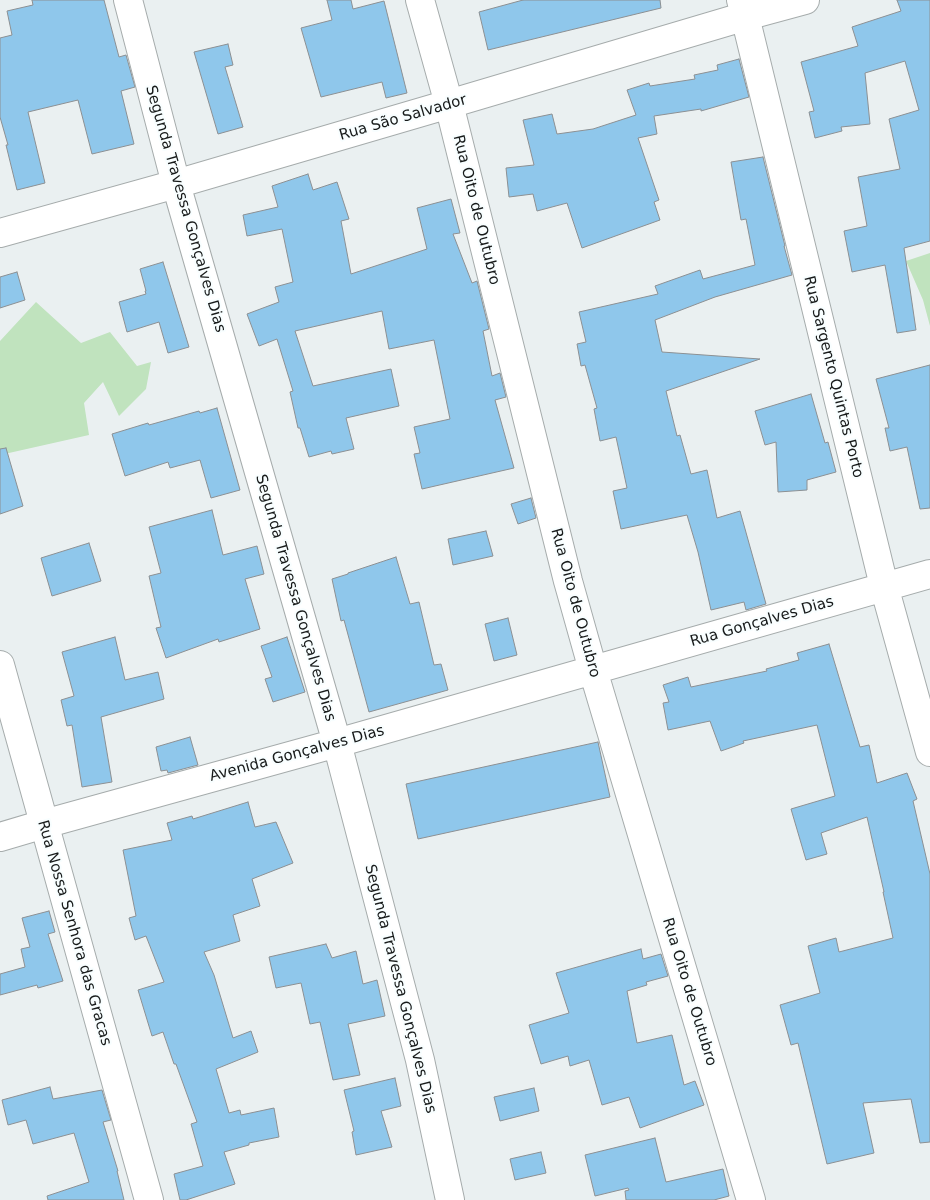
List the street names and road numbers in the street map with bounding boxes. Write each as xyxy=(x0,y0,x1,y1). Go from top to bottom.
street label: Segunda Travessa Gonçalves Dias xyxy=(141,83,229,335)
street label: Rua São Salvador xyxy=(337,91,469,145)
street label: Rua Oito de Outubro xyxy=(449,133,503,287)
street label: Rua Sargento Quintas Porto xyxy=(799,274,867,480)
street label: Segunda Travessa Gonçalves Dias xyxy=(251,472,339,724)
street label: Rua Oito de Outubro xyxy=(546,526,604,680)
street label: Rua Gonçalves Dias xyxy=(688,593,836,651)
street label: Avenida Gonçalves Dias xyxy=(208,722,386,786)
street label: Rua Nossa Senhora das Gracas xyxy=(33,818,115,1048)
street label: Segunda Travessa Gonçalves Dias xyxy=(360,863,440,1115)
street label: Rua Oito de Outubro xyxy=(658,916,720,1068)

